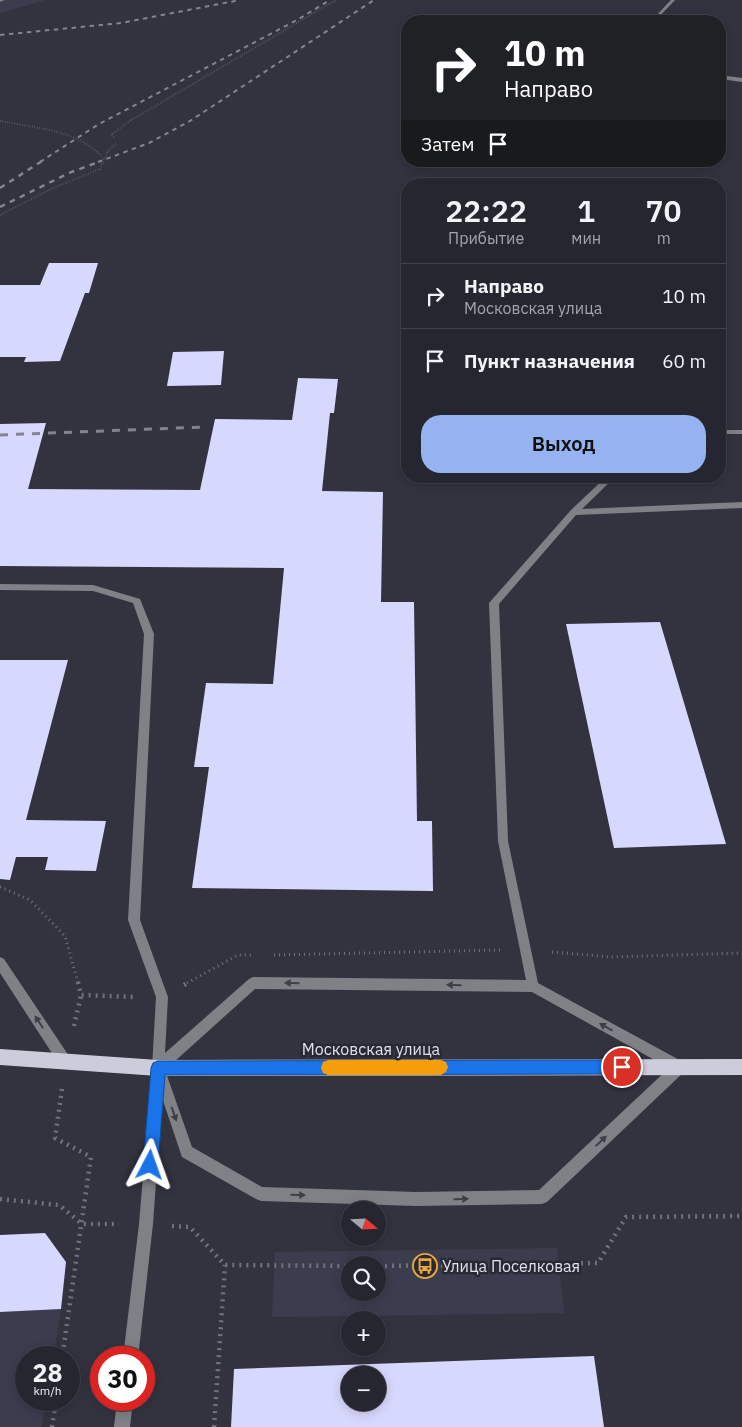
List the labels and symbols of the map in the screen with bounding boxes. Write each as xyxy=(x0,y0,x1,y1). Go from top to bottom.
one-way arrow xyxy=(283,979,299,987)
one-way arrow xyxy=(446,981,462,989)
one-way arrow xyxy=(34,1015,44,1029)
one-way arrow xyxy=(600,1022,613,1031)
street label: Московская улица xyxy=(302,1039,441,1059)
pin xyxy=(601,1046,643,1088)
one-way arrow xyxy=(170,1107,178,1122)
one-way arrow xyxy=(595,1135,607,1147)
position arrow xyxy=(123,1138,175,1190)
one-way arrow xyxy=(291,1191,307,1199)
one-way arrow xyxy=(453,1194,469,1202)
north arrow xyxy=(341,1201,386,1246)
bus stop icon: Улица Поселковая xyxy=(412,1253,438,1279)
place label: Улица Поселковая xyxy=(442,1256,580,1276)
speed limit sign: 30 xyxy=(90,1346,155,1411)

